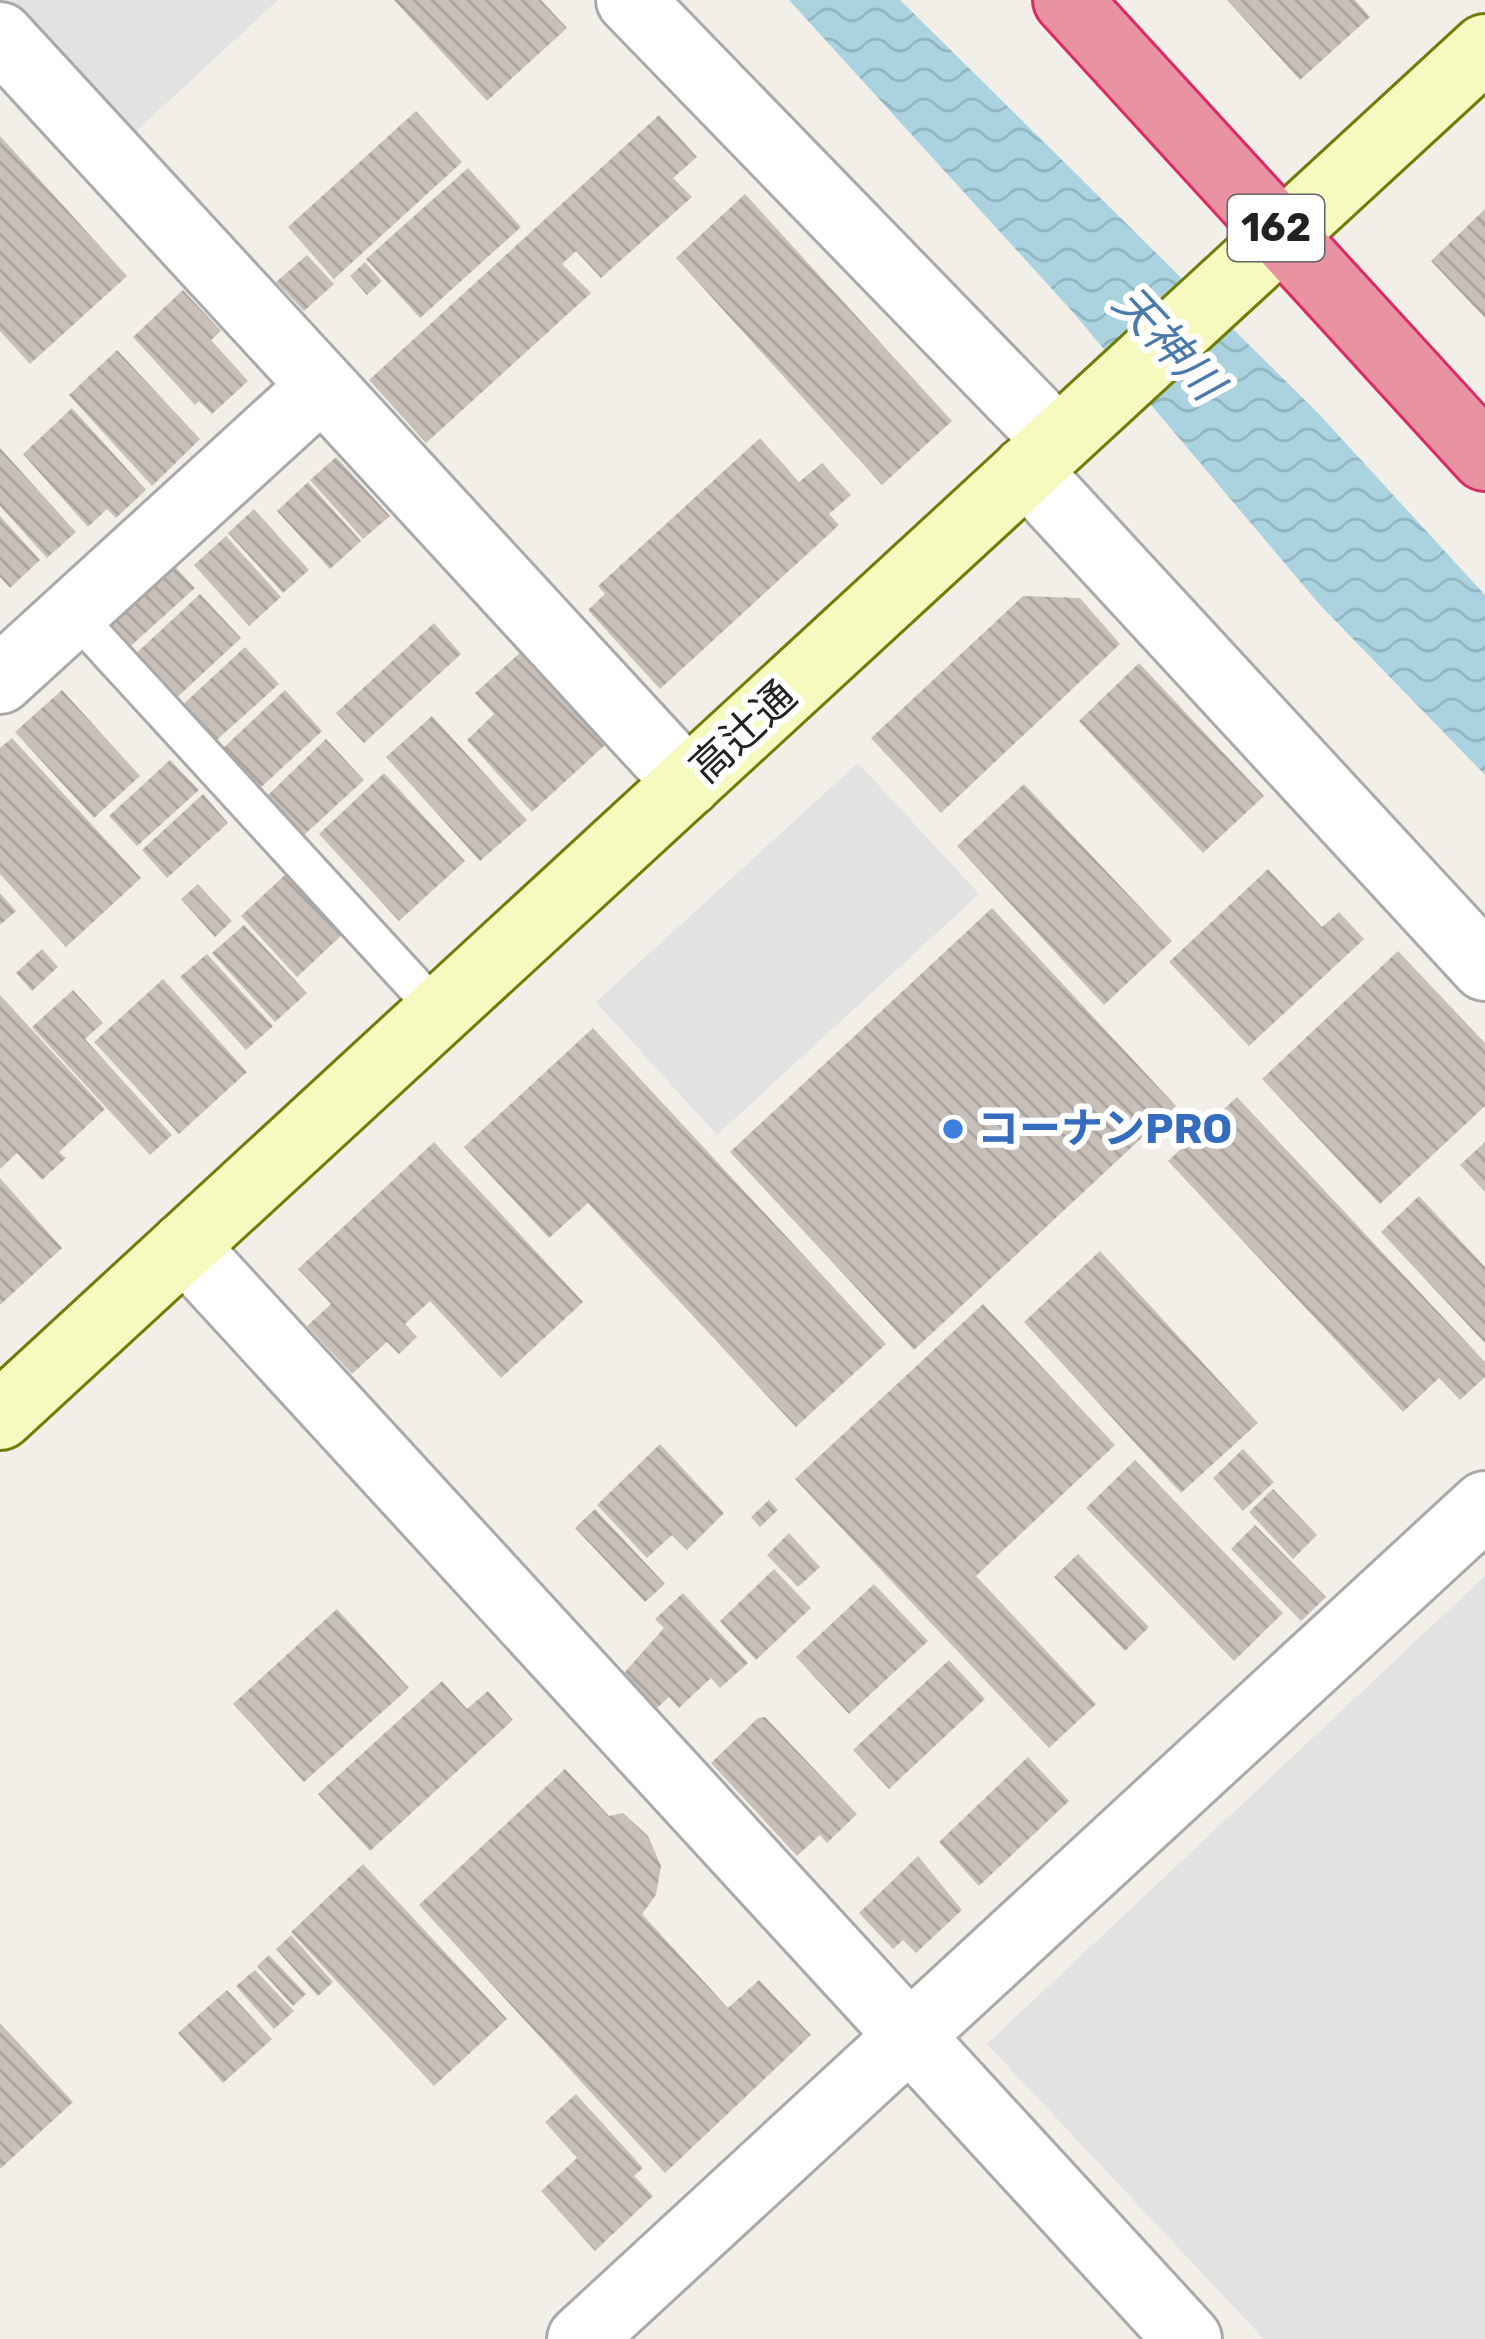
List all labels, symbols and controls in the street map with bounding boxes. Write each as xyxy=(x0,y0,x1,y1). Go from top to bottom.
road number: 162 xyxy=(1228,195,1324,261)
water label: 天神川 xyxy=(1103,276,1236,413)
street label: 高辻通 xyxy=(680,671,806,793)
place label: コーナンPRO xyxy=(977,1104,1232,1154)
marker: コーナンPRO xyxy=(940,1116,966,1142)

